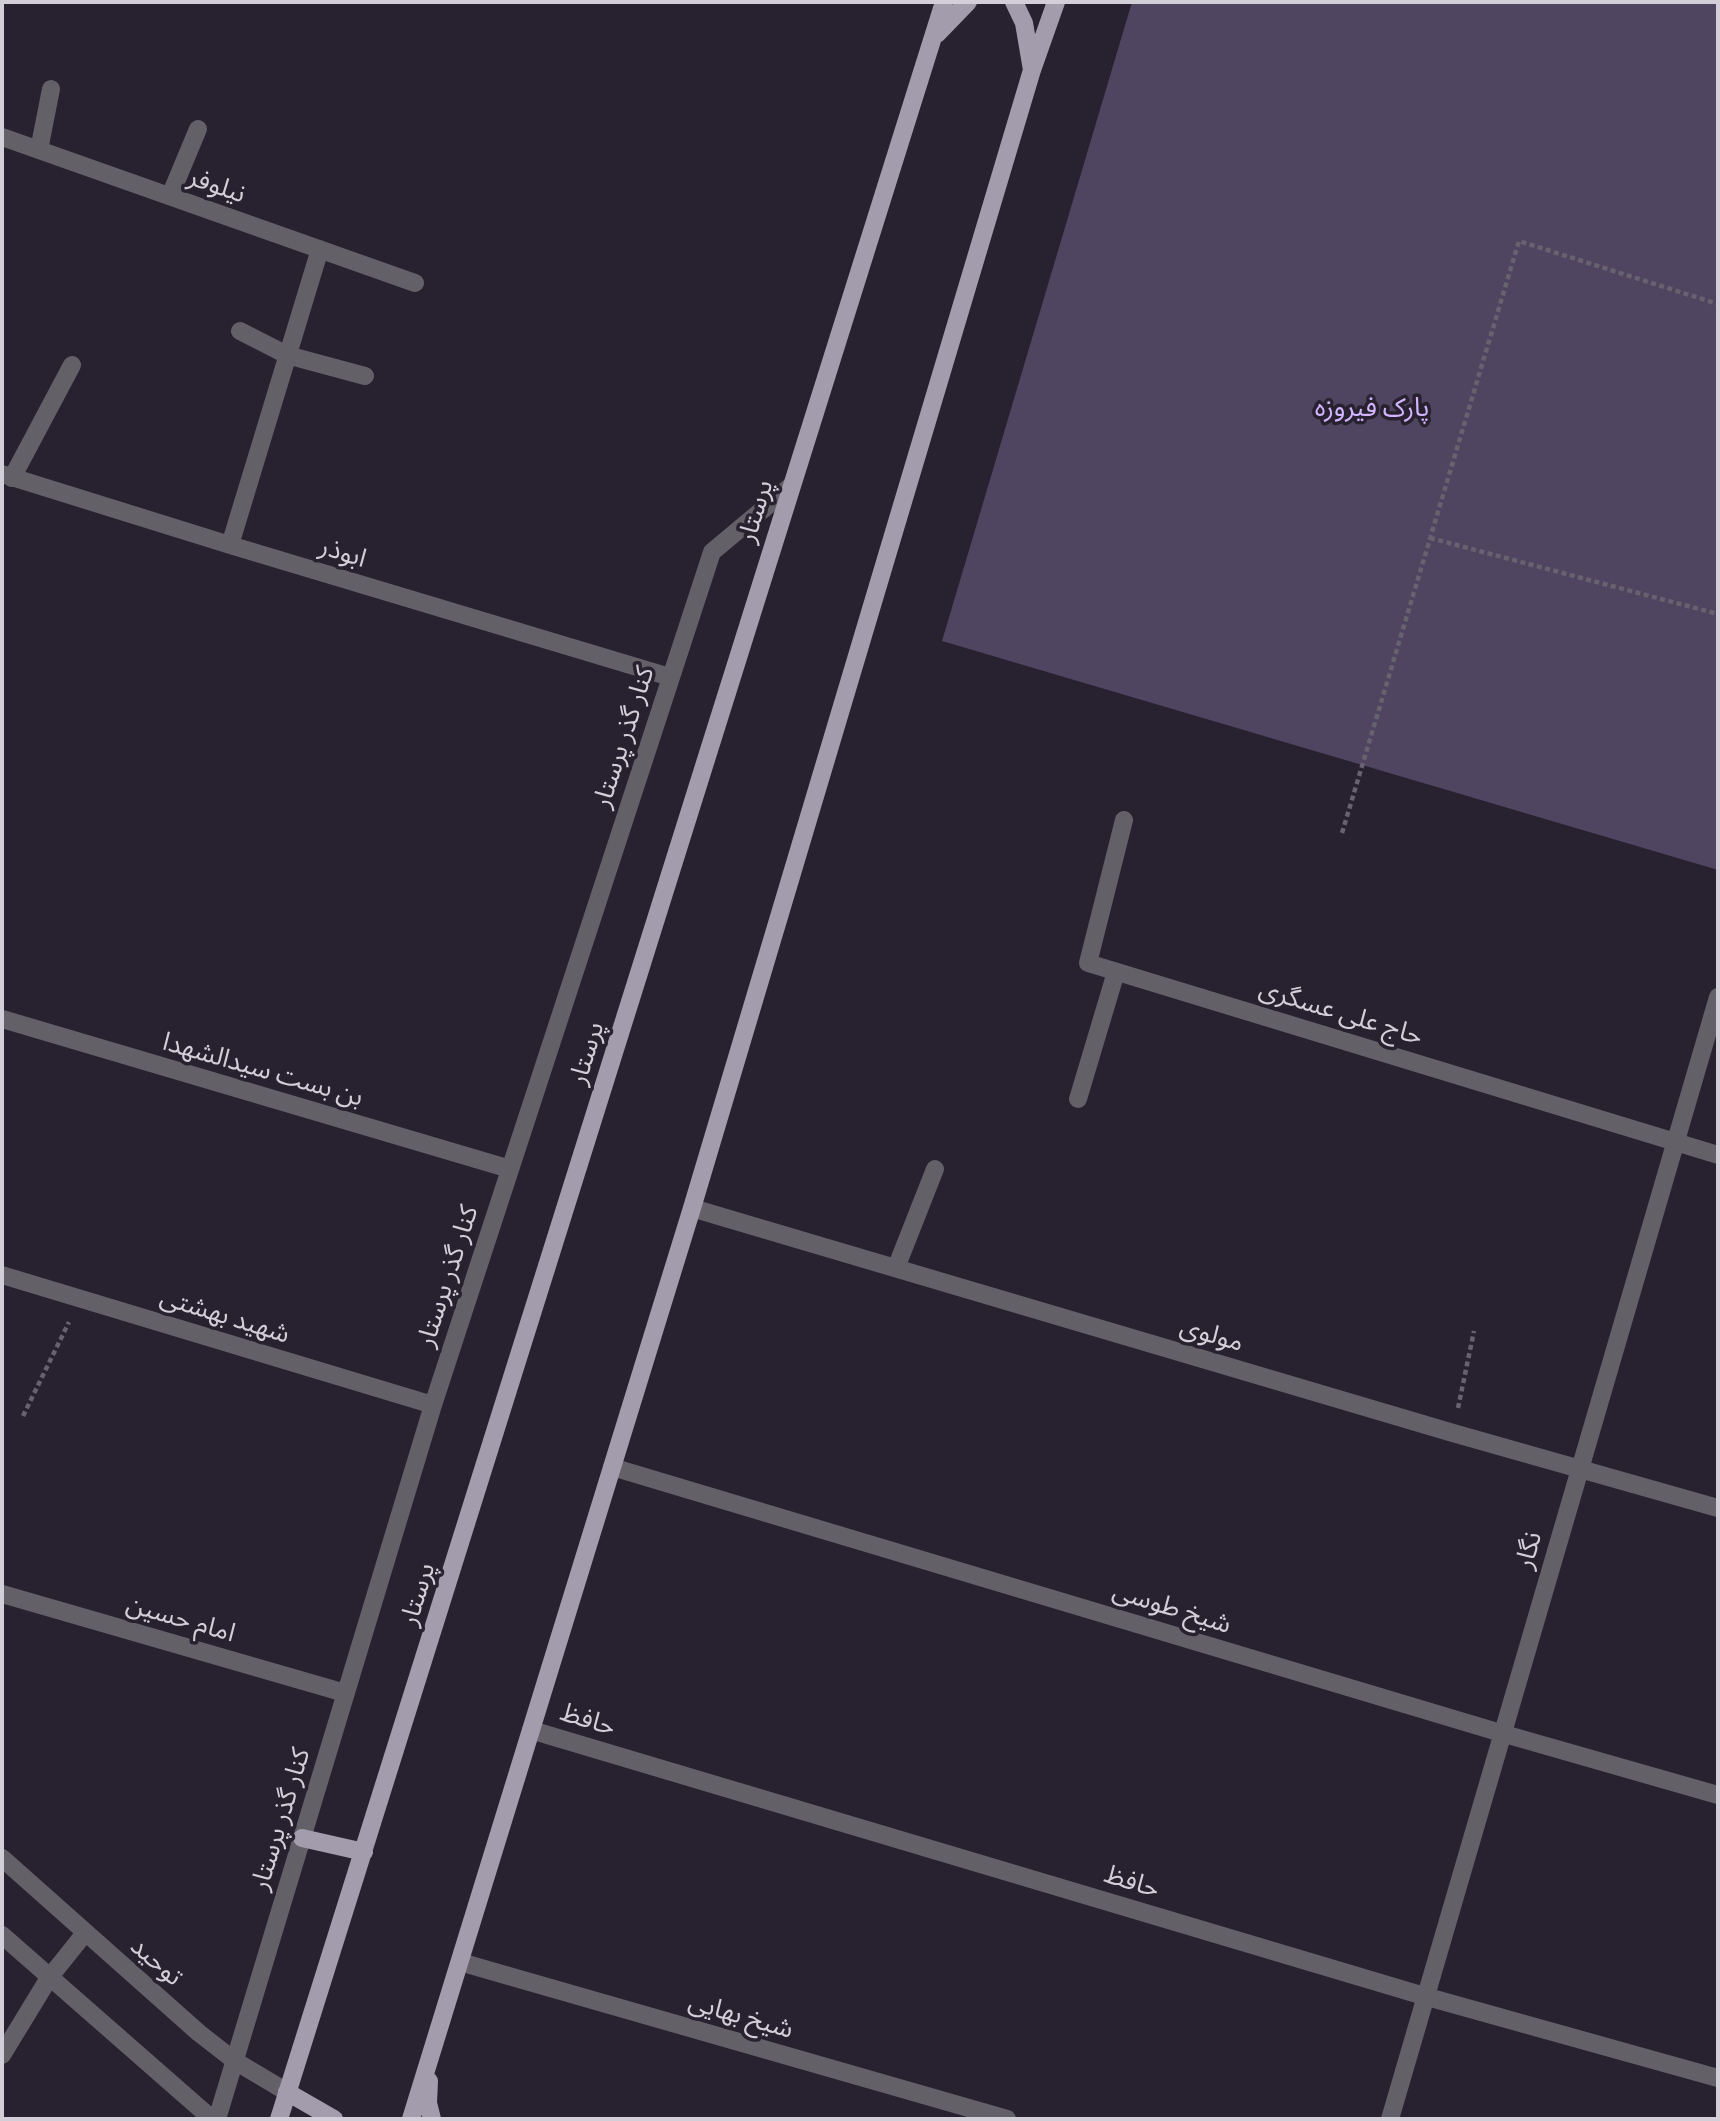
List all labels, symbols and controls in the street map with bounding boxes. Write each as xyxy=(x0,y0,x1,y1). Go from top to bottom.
street label: نیلوفر xyxy=(184,161,250,209)
park label: پارک فیروزه xyxy=(1315,391,1429,423)
street label: پرستار xyxy=(731,476,779,546)
street label: ابوذر xyxy=(316,530,370,574)
street label: کنار گذر پرستار xyxy=(585,662,661,812)
street label: حاج علی عسگری xyxy=(1255,972,1427,1052)
street label: پرستار xyxy=(562,1018,610,1088)
street label: بن بست سیدالشهدا xyxy=(159,1025,367,1113)
street label: کنار گذر پرستار xyxy=(409,1201,485,1351)
street label: شهید بهشتی xyxy=(156,1280,294,1350)
street label: مولوی xyxy=(1177,1310,1247,1358)
street label: نگار xyxy=(1508,1528,1548,1572)
street label: پرستار xyxy=(393,1559,441,1629)
street label: شیخ طوسی xyxy=(1109,1574,1235,1640)
street label: امام حسین xyxy=(123,1588,239,1648)
street label: حافظ xyxy=(557,1696,619,1742)
street label: کنار گذر پرستار xyxy=(244,1744,316,1894)
street label: حافظ xyxy=(1101,1858,1163,1904)
street label: توحید xyxy=(125,1930,189,1992)
street label: شیخ بهایی xyxy=(685,1985,797,2045)

